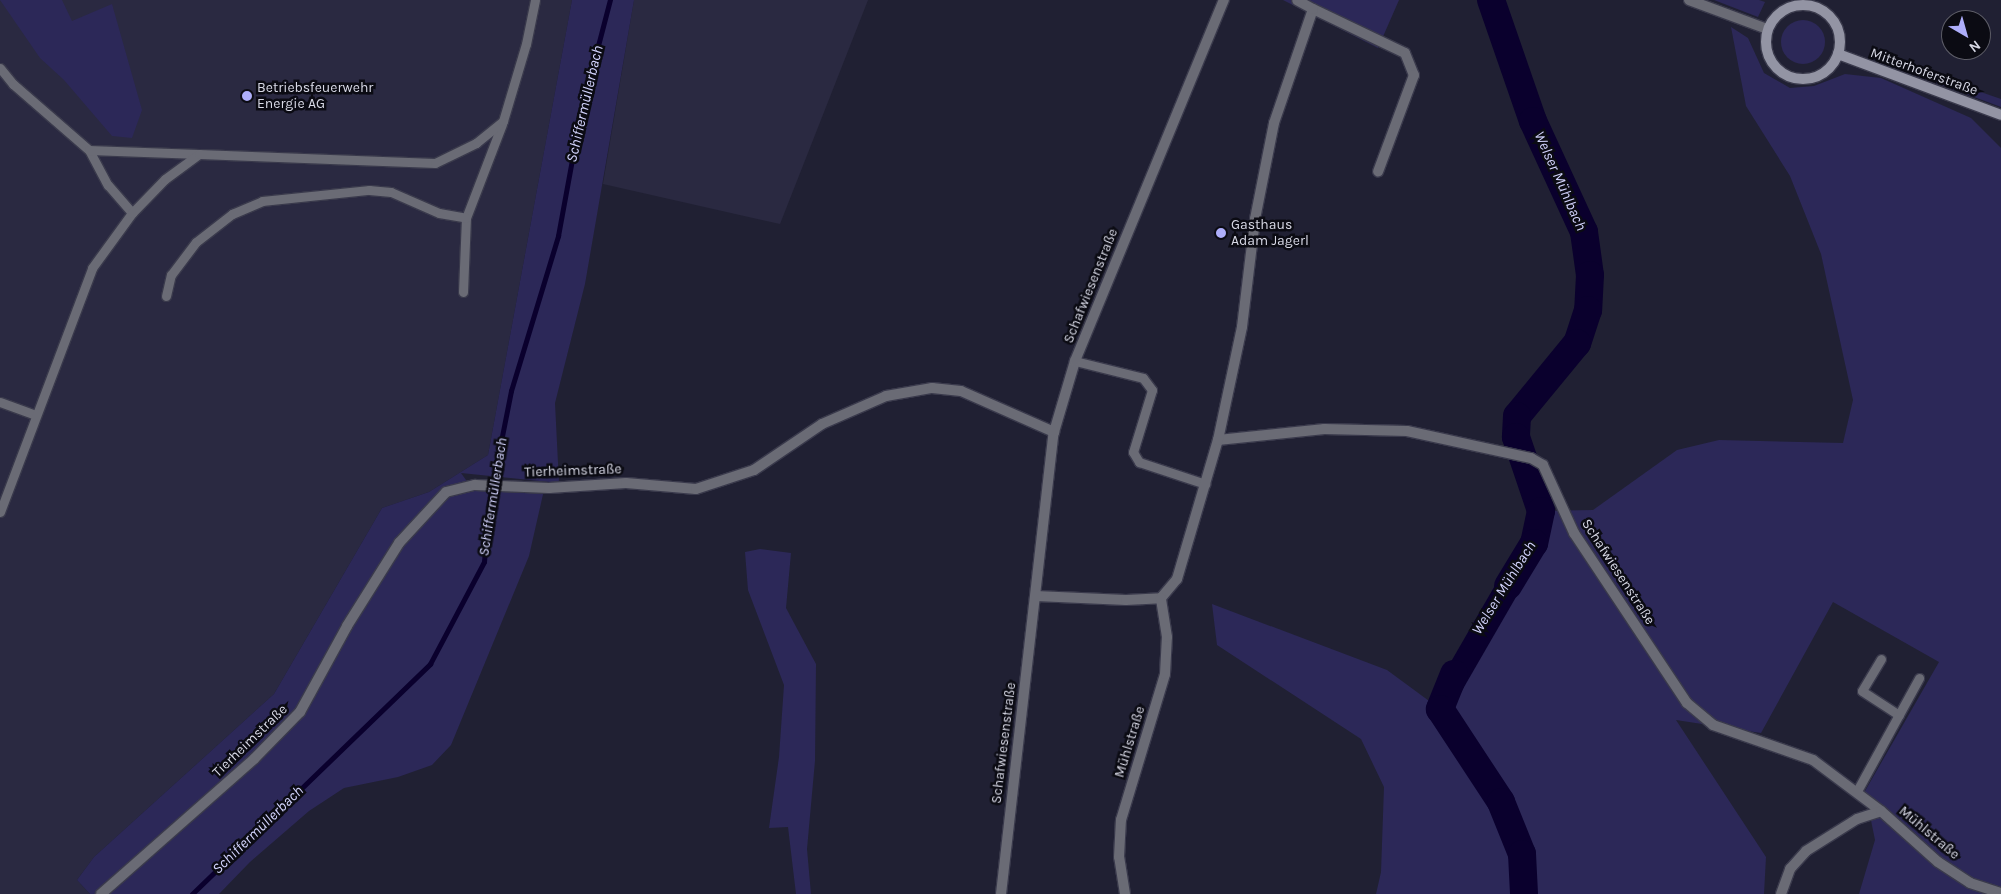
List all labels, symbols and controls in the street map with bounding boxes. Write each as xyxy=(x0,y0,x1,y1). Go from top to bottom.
north arrow xyxy=(1941,10,1991,60)
text: N xyxy=(1966,37,1984,56)
water label: Schiffermüllerbach xyxy=(563,44,607,164)
street label: Mitterhoferstraße xyxy=(1868,45,1980,99)
place label: Betriebsfeuerwehr Energie AG xyxy=(257,80,373,112)
marker: Betriebsfeuerwehr Energie AG xyxy=(241,90,253,102)
water label: Welser Mühlbach xyxy=(1530,129,1590,233)
place label: Gasthaus Adam Jagerl xyxy=(1231,217,1309,250)
street label: Schafwiesenstraße xyxy=(1060,226,1122,346)
marker: Gasthaus Adam Jagerl xyxy=(1215,227,1227,239)
water label: Schiffermüllerbach xyxy=(475,437,511,557)
street label: Tierheimstraße xyxy=(524,461,622,481)
street label: Schafwiesenstraße xyxy=(1578,516,1658,628)
water label: Welser Mühlbach xyxy=(1468,538,1540,638)
street label: Schafwiesenstraße xyxy=(988,681,1020,805)
street label: Tierheimstraße xyxy=(209,701,291,781)
street label: Mühlstraße xyxy=(1111,704,1149,780)
water label: Schiffermüllerbach xyxy=(209,782,307,878)
street label: Mühlstraße xyxy=(1895,803,1963,863)

